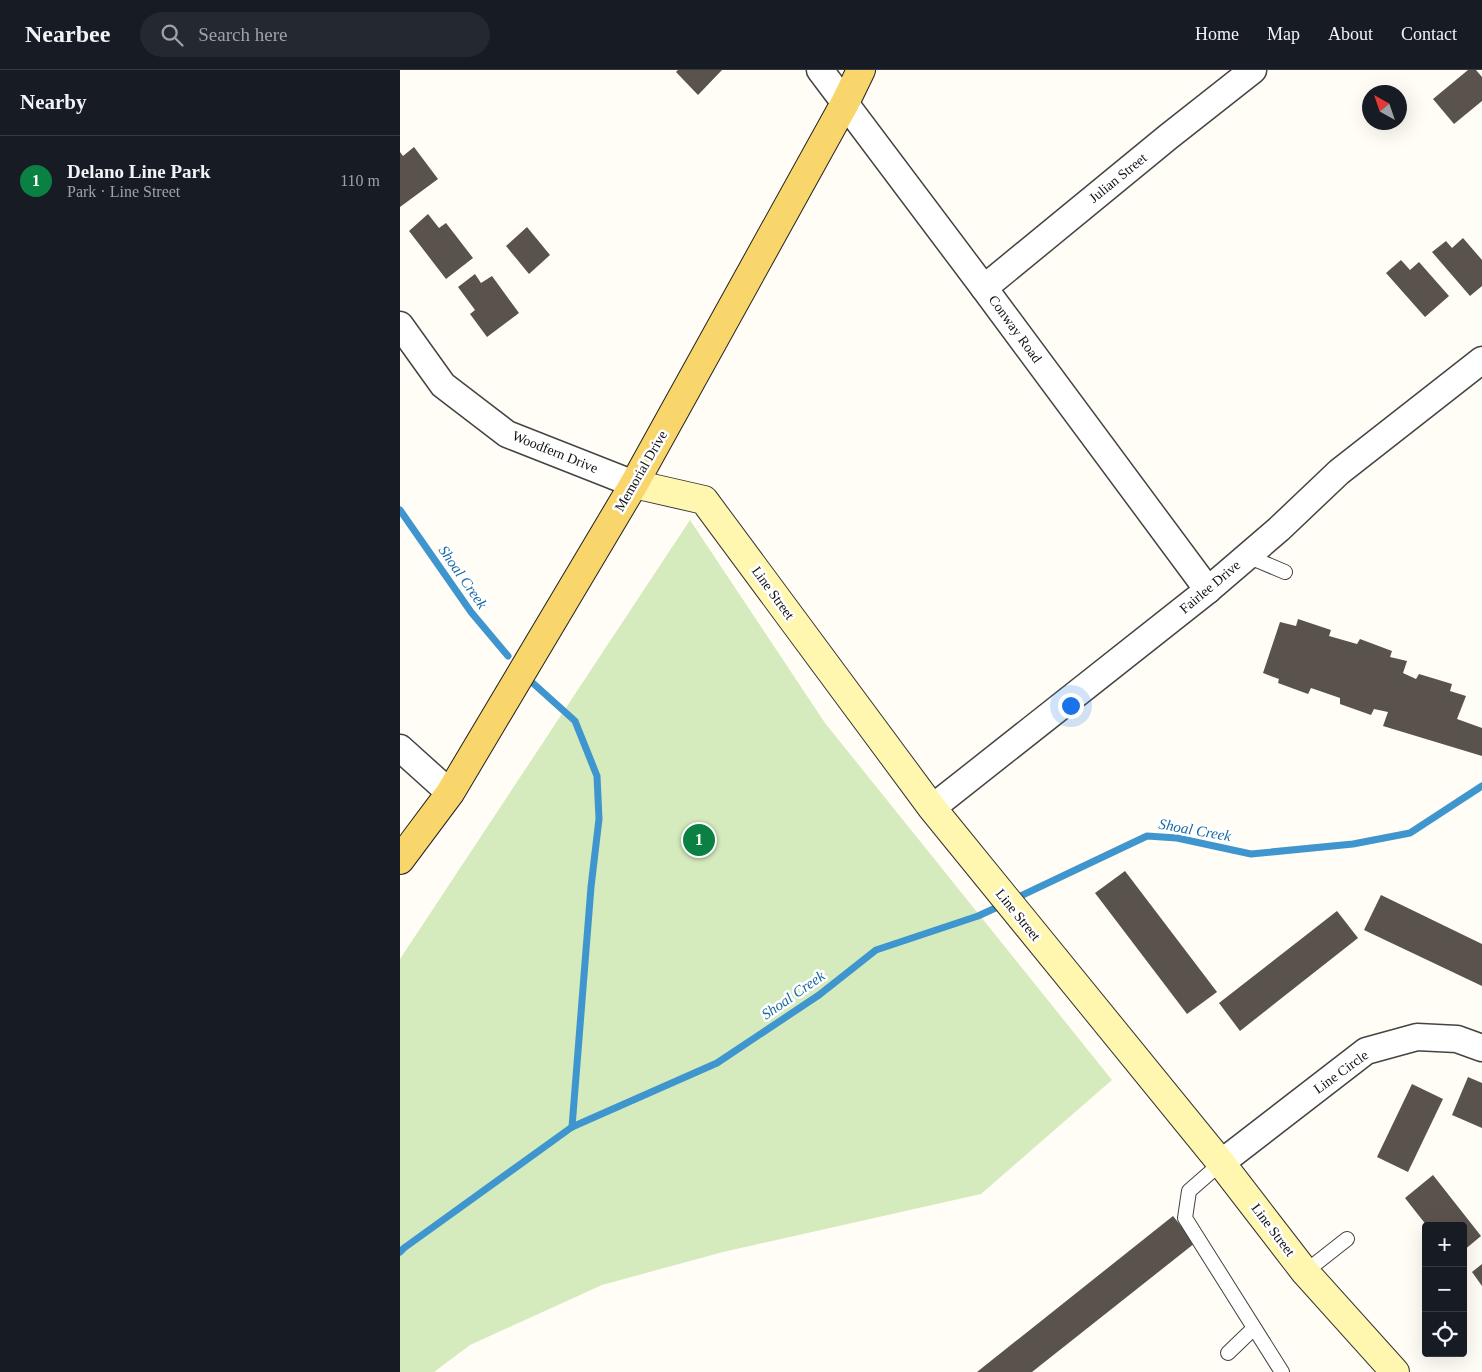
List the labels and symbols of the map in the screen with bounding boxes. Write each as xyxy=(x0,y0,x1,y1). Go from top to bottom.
north arrow xyxy=(1362,85,1407,130)
street label: Julian Street xyxy=(1086,150,1150,206)
street label: Conway Road xyxy=(986,292,1044,366)
street label: Woodfern Drive xyxy=(510,428,600,476)
street label: Memorial Drive xyxy=(612,428,670,514)
water label: Shoal Creek xyxy=(435,542,491,612)
street label: Fairlee Drive xyxy=(1177,557,1243,617)
street label: Line Street xyxy=(749,564,797,622)
your location xyxy=(1058,693,1084,719)
water label: Shoal Creek xyxy=(1158,816,1233,844)
pin: 1 xyxy=(683,821,715,859)
street label: Line Street xyxy=(993,886,1043,944)
water label: Shoal Creek xyxy=(758,967,828,1023)
street label: Line Circle xyxy=(1311,1047,1371,1097)
street label: Line Street xyxy=(1248,1201,1298,1259)

